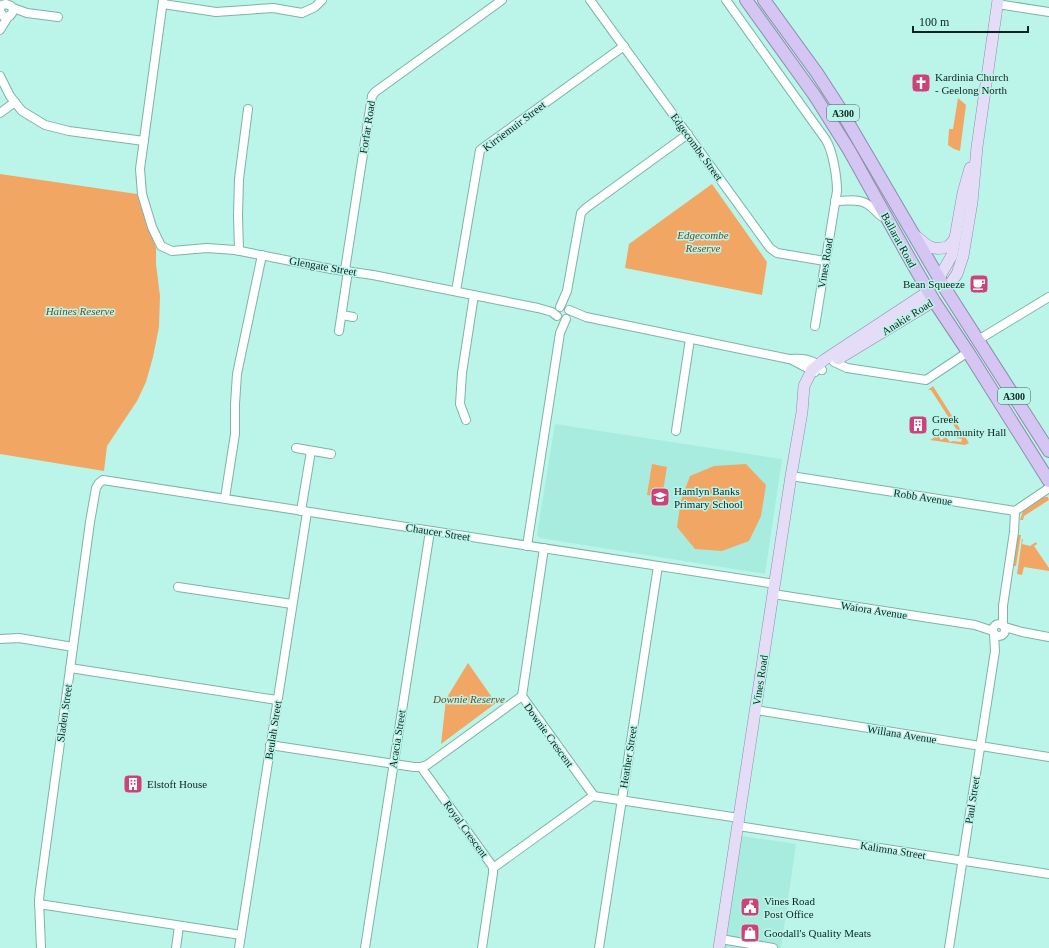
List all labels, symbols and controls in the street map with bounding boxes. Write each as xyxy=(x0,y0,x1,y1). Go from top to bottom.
scale bar xyxy=(913,8,1028,34)
text: 100 m xyxy=(919,15,950,29)
place label: Kardinia Church - Geelong North xyxy=(935,71,1009,96)
church icon: Kardinia Church - Geelong North xyxy=(910,72,932,94)
street label: Forfar Road xyxy=(357,99,377,154)
street label: Kirriemuir Street xyxy=(480,99,548,153)
road number: A300 xyxy=(827,105,859,121)
street label: Edgecombe Street xyxy=(669,111,725,183)
street label: Ballarat Road xyxy=(879,211,919,270)
park label: Edgecombe Reserve xyxy=(676,229,729,254)
street label: Vines Road xyxy=(815,236,835,289)
street label: Glengate Street xyxy=(288,254,358,278)
cafe icon: Bean Squeeze xyxy=(968,273,990,295)
place label: Bean Squeeze xyxy=(903,278,965,290)
street label: Anakie Road xyxy=(879,296,935,337)
park label: Haines Reserve xyxy=(45,305,114,317)
road number: A300 xyxy=(998,388,1030,404)
place label: Greek Community Hall xyxy=(932,413,1006,438)
building icon: Greek Community Hall xyxy=(907,414,929,436)
place label: Hamlyn Banks Primary School xyxy=(674,485,743,510)
school or university icon: Hamlyn Banks Primary School xyxy=(649,486,671,508)
street label: Robb Avenue xyxy=(893,486,953,508)
street label: Chaucer Street xyxy=(405,521,471,543)
street label: Waiora Avenue xyxy=(840,599,908,621)
street label: Vines Road xyxy=(750,653,770,706)
street label: Sladen Street xyxy=(54,683,74,743)
park label: Downie Reserve xyxy=(432,693,505,705)
street label: Beulah Street xyxy=(262,700,284,760)
street label: Downie Crescent xyxy=(522,701,576,769)
street label: Acacia Street xyxy=(386,709,408,769)
street label: Willana Avenue xyxy=(867,723,938,745)
street label: Heather Street xyxy=(617,725,639,789)
building icon: Elstoft House xyxy=(122,773,144,795)
street label: Paul Street xyxy=(962,775,982,825)
place label: Elstoft House xyxy=(147,778,207,790)
street label: Royal Crescent xyxy=(441,798,491,860)
street label: Kalimna Street xyxy=(859,839,927,861)
place label: Vines Road Post Office xyxy=(764,895,815,920)
public building icon: Vines Road Post Office xyxy=(739,896,761,918)
shop icon: Goodall's Quality Meats xyxy=(739,922,761,944)
place label: Goodall's Quality Meats xyxy=(764,927,871,939)

